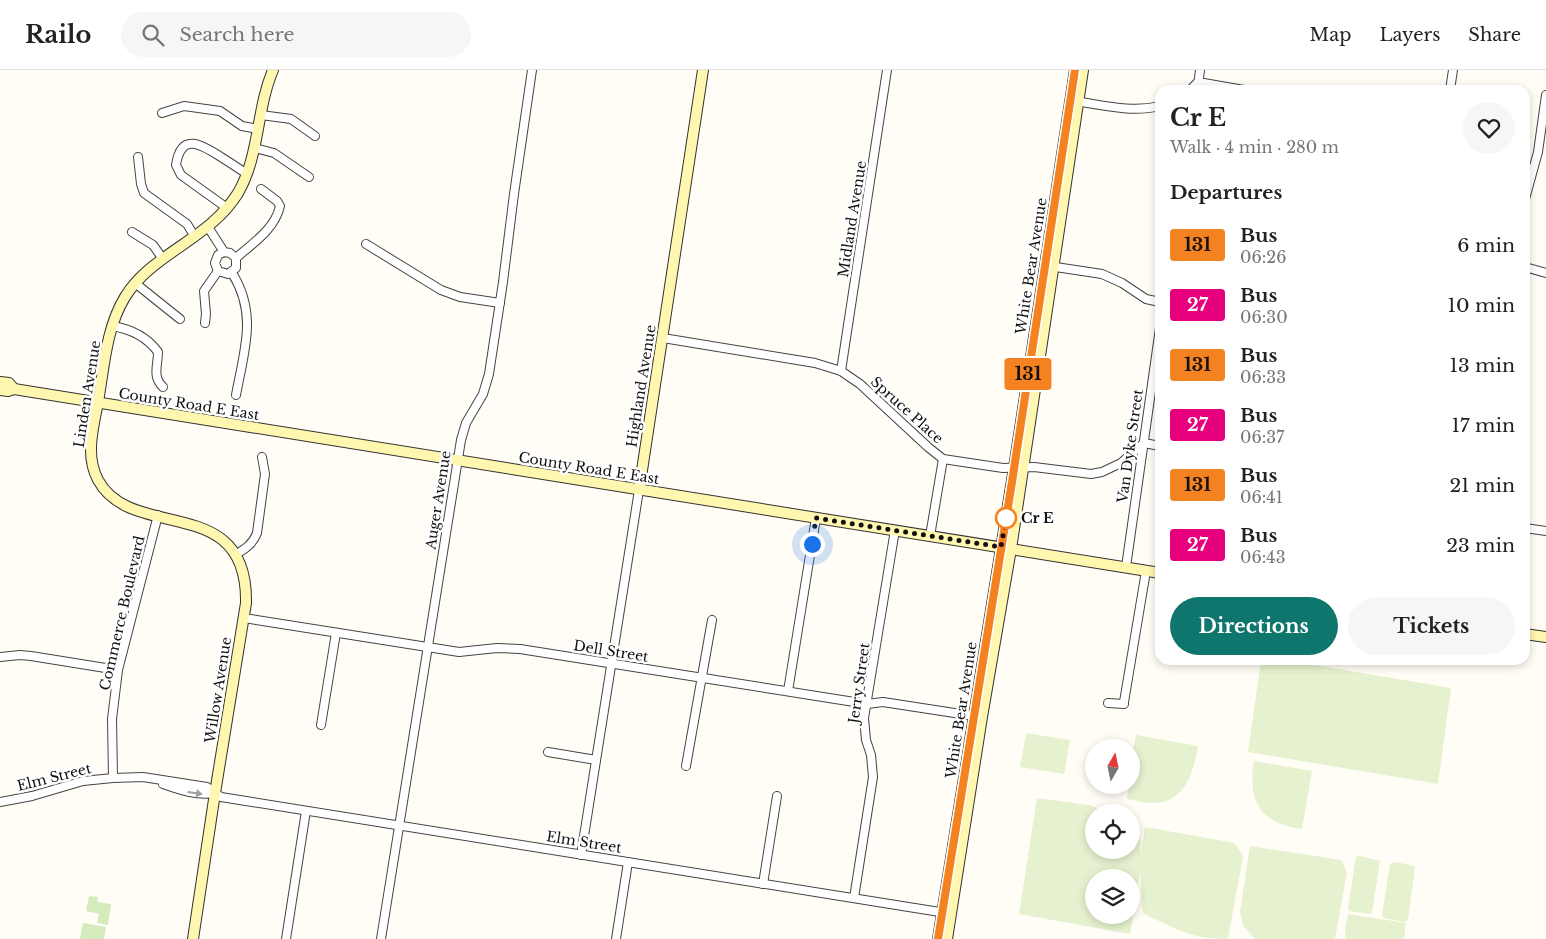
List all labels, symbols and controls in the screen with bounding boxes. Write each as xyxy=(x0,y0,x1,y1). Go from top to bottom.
search box xyxy=(121,12,471,57)
text: Railo xyxy=(25,20,91,49)
icon: search xyxy=(139,21,167,49)
text: Search here xyxy=(179,23,294,46)
text: Map xyxy=(1310,24,1351,46)
text: Layers xyxy=(1379,24,1440,46)
text: Share xyxy=(1468,24,1521,46)
button: heart xyxy=(1463,102,1515,154)
text: Cr E xyxy=(1170,103,1226,132)
text: Walk · 4 min · 280 m xyxy=(1170,137,1339,157)
street label: Midland Avenue xyxy=(834,159,870,279)
text: Departures xyxy=(1170,181,1282,204)
street label: White Bear Avenue xyxy=(1011,196,1051,337)
text: Bus xyxy=(1240,224,1277,247)
text: 131 xyxy=(1184,234,1211,256)
text: 6 min xyxy=(1457,234,1515,257)
text: 06:26 xyxy=(1240,247,1286,267)
text: Bus xyxy=(1240,284,1277,307)
text: 27 xyxy=(1187,294,1208,316)
text: 10 min xyxy=(1448,294,1515,317)
text: 06:30 xyxy=(1240,307,1288,327)
street label: Highland Avenue xyxy=(622,323,660,449)
street label: Linden Avenue xyxy=(70,339,104,449)
text: Bus xyxy=(1240,344,1277,367)
text: 131 xyxy=(1184,354,1211,376)
text: 13 min xyxy=(1449,354,1515,377)
line badge: 131 xyxy=(999,358,1057,390)
text: 131 xyxy=(1014,363,1042,385)
text: 06:33 xyxy=(1240,367,1286,387)
street label: Spruce Place xyxy=(867,373,947,447)
street label: County Road E East xyxy=(117,384,261,424)
street label: Van Dyke Street xyxy=(1113,387,1147,505)
text: Bus xyxy=(1240,404,1277,427)
text: 27 xyxy=(1187,414,1208,436)
text: 17 min xyxy=(1452,414,1515,437)
text: 06:37 xyxy=(1240,427,1284,447)
street label: County Road E East xyxy=(517,448,661,488)
street label: Auger Avenue xyxy=(421,449,455,552)
text: Bus xyxy=(1240,464,1277,487)
text: 131 xyxy=(1184,474,1211,496)
text: 21 min xyxy=(1449,474,1515,497)
text: 06:41 xyxy=(1240,487,1283,507)
marker: Cr E xyxy=(995,507,1017,529)
place label: Cr E xyxy=(1021,509,1054,527)
text: Bus xyxy=(1240,524,1277,547)
your location xyxy=(800,532,825,557)
street label: Commerce Boulevard xyxy=(95,533,149,692)
text: 27 xyxy=(1187,534,1208,556)
text: 23 min xyxy=(1446,534,1515,557)
text: 06:43 xyxy=(1240,547,1286,567)
button: Directions xyxy=(1170,597,1338,655)
button: Tickets xyxy=(1348,597,1515,655)
street label: Willow Avenue xyxy=(201,636,235,745)
street label: Dell Street xyxy=(572,636,650,666)
street label: White Bear Avenue xyxy=(941,640,981,781)
street label: Jerry Street xyxy=(844,641,874,726)
north arrow xyxy=(1085,739,1140,794)
map controls xyxy=(1085,739,1140,924)
street label: Elm Street xyxy=(15,759,94,795)
one-way arrow xyxy=(188,789,204,797)
button: locate xyxy=(1085,804,1140,859)
street label: Elm Street xyxy=(545,827,624,857)
button: layers xyxy=(1085,869,1140,924)

